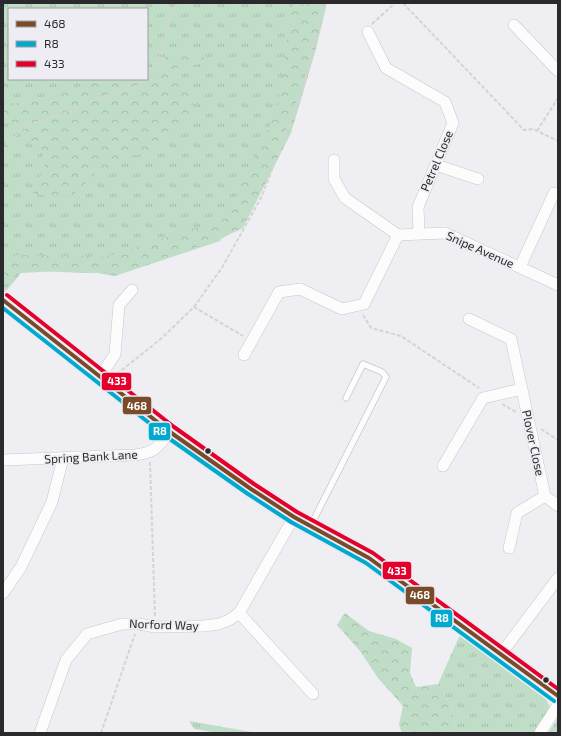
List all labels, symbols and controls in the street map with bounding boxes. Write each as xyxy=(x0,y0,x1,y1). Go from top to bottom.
legend xyxy=(8,8,148,80)
text: 468 xyxy=(44,16,66,30)
text: R8 xyxy=(44,36,59,50)
text: 433 xyxy=(44,56,65,70)
street label: Petrel Close xyxy=(417,128,455,193)
street label: Snipe Avenue xyxy=(444,228,516,270)
line badge: 433 xyxy=(101,372,132,391)
text: 433 xyxy=(107,374,127,387)
line badge: 468 xyxy=(122,396,152,415)
text: 468 xyxy=(127,399,147,412)
street label: Plover Close xyxy=(520,409,548,477)
line badge: R8 xyxy=(148,422,171,441)
text: R8 xyxy=(153,424,167,437)
unlabelled marker xyxy=(203,446,213,456)
street label: Spring Bank Lane xyxy=(44,447,138,465)
line badge: 433 xyxy=(382,561,412,580)
text: 433 xyxy=(387,564,407,577)
line badge: 468 xyxy=(405,586,435,605)
text: 468 xyxy=(410,588,430,601)
line badge: R8 xyxy=(430,609,453,628)
text: R8 xyxy=(435,611,449,624)
street label: Norford Way xyxy=(129,616,200,632)
unlabelled marker xyxy=(541,675,551,685)

